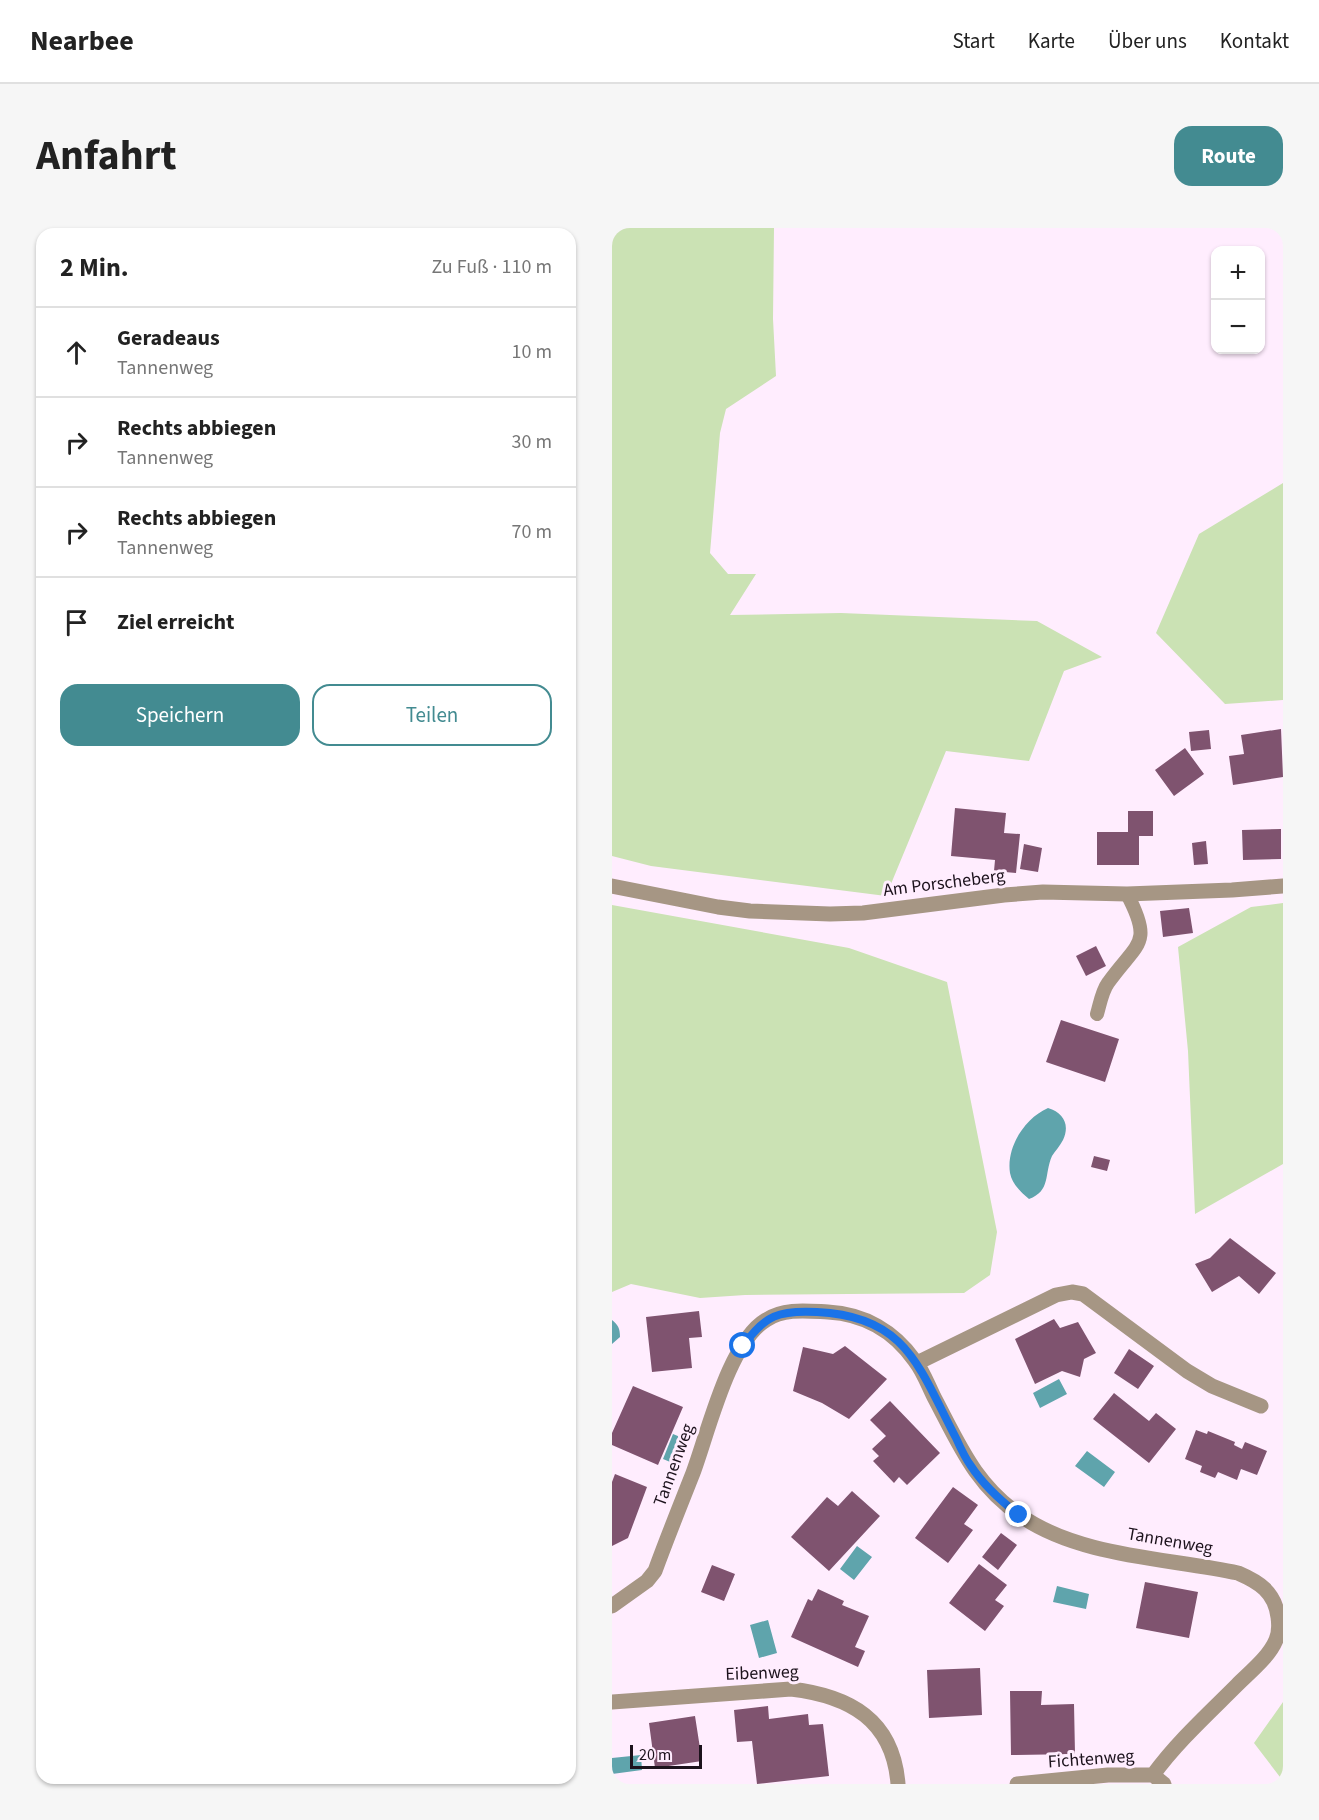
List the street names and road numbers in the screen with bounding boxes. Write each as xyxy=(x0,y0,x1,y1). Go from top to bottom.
street label: Am Porscheberg xyxy=(882,863,1006,903)
street label: Tannenweg xyxy=(647,1420,701,1510)
street label: Tannenweg xyxy=(1125,1521,1215,1561)
street label: Eibenweg xyxy=(725,1659,799,1687)
street label: Fichtenweg xyxy=(1047,1744,1135,1774)

